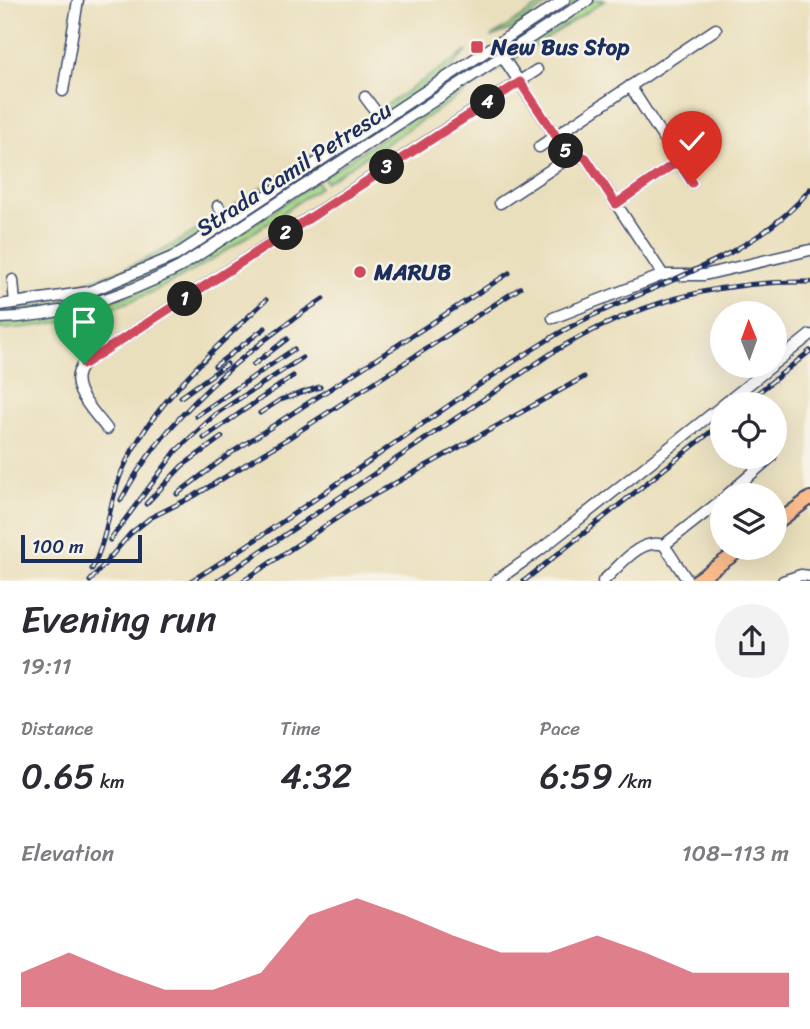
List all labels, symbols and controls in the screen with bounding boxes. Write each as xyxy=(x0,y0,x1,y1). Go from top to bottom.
place label: New Bus Stop xyxy=(490,27,630,68)
marker: New Bus Stop xyxy=(469,39,485,55)
pin: 4 xyxy=(470,84,505,119)
text: 4 xyxy=(482,85,493,118)
street label: Strada Camil Petrescu xyxy=(188,90,401,248)
pin xyxy=(662,111,722,183)
icon: check xyxy=(673,122,711,160)
pin: 5 xyxy=(548,134,584,168)
text: 5 xyxy=(560,134,571,167)
pin: 3 xyxy=(370,150,404,184)
text: 3 xyxy=(381,150,392,183)
pin: 2 xyxy=(268,216,304,250)
text: 2 xyxy=(280,216,291,249)
place label: MARUB xyxy=(373,252,452,293)
marker: MARUB xyxy=(352,264,368,280)
pin: 1 xyxy=(168,282,202,316)
text: 1 xyxy=(180,282,189,315)
pin xyxy=(54,292,114,364)
north arrow xyxy=(710,301,788,378)
map controls xyxy=(710,301,787,560)
icon: arrive xyxy=(65,303,103,341)
button: locate xyxy=(710,392,787,469)
button: layers xyxy=(710,483,787,560)
text: 100 m xyxy=(32,530,84,563)
scale bar xyxy=(21,532,142,564)
text: Evening run xyxy=(21,586,217,653)
button: share xyxy=(715,604,789,678)
text: 19:11 xyxy=(21,646,72,687)
text: Distance xyxy=(21,712,93,745)
text: Time xyxy=(280,712,321,745)
text: Pace xyxy=(540,712,580,745)
text: 0.65 xyxy=(21,745,95,807)
text: 4:32 xyxy=(280,745,352,807)
text: 6:59 xyxy=(540,745,613,807)
text: km xyxy=(95,765,125,798)
text: /km xyxy=(613,765,652,798)
text: Elevation xyxy=(21,833,114,874)
text: 108–113 m xyxy=(682,833,789,874)

